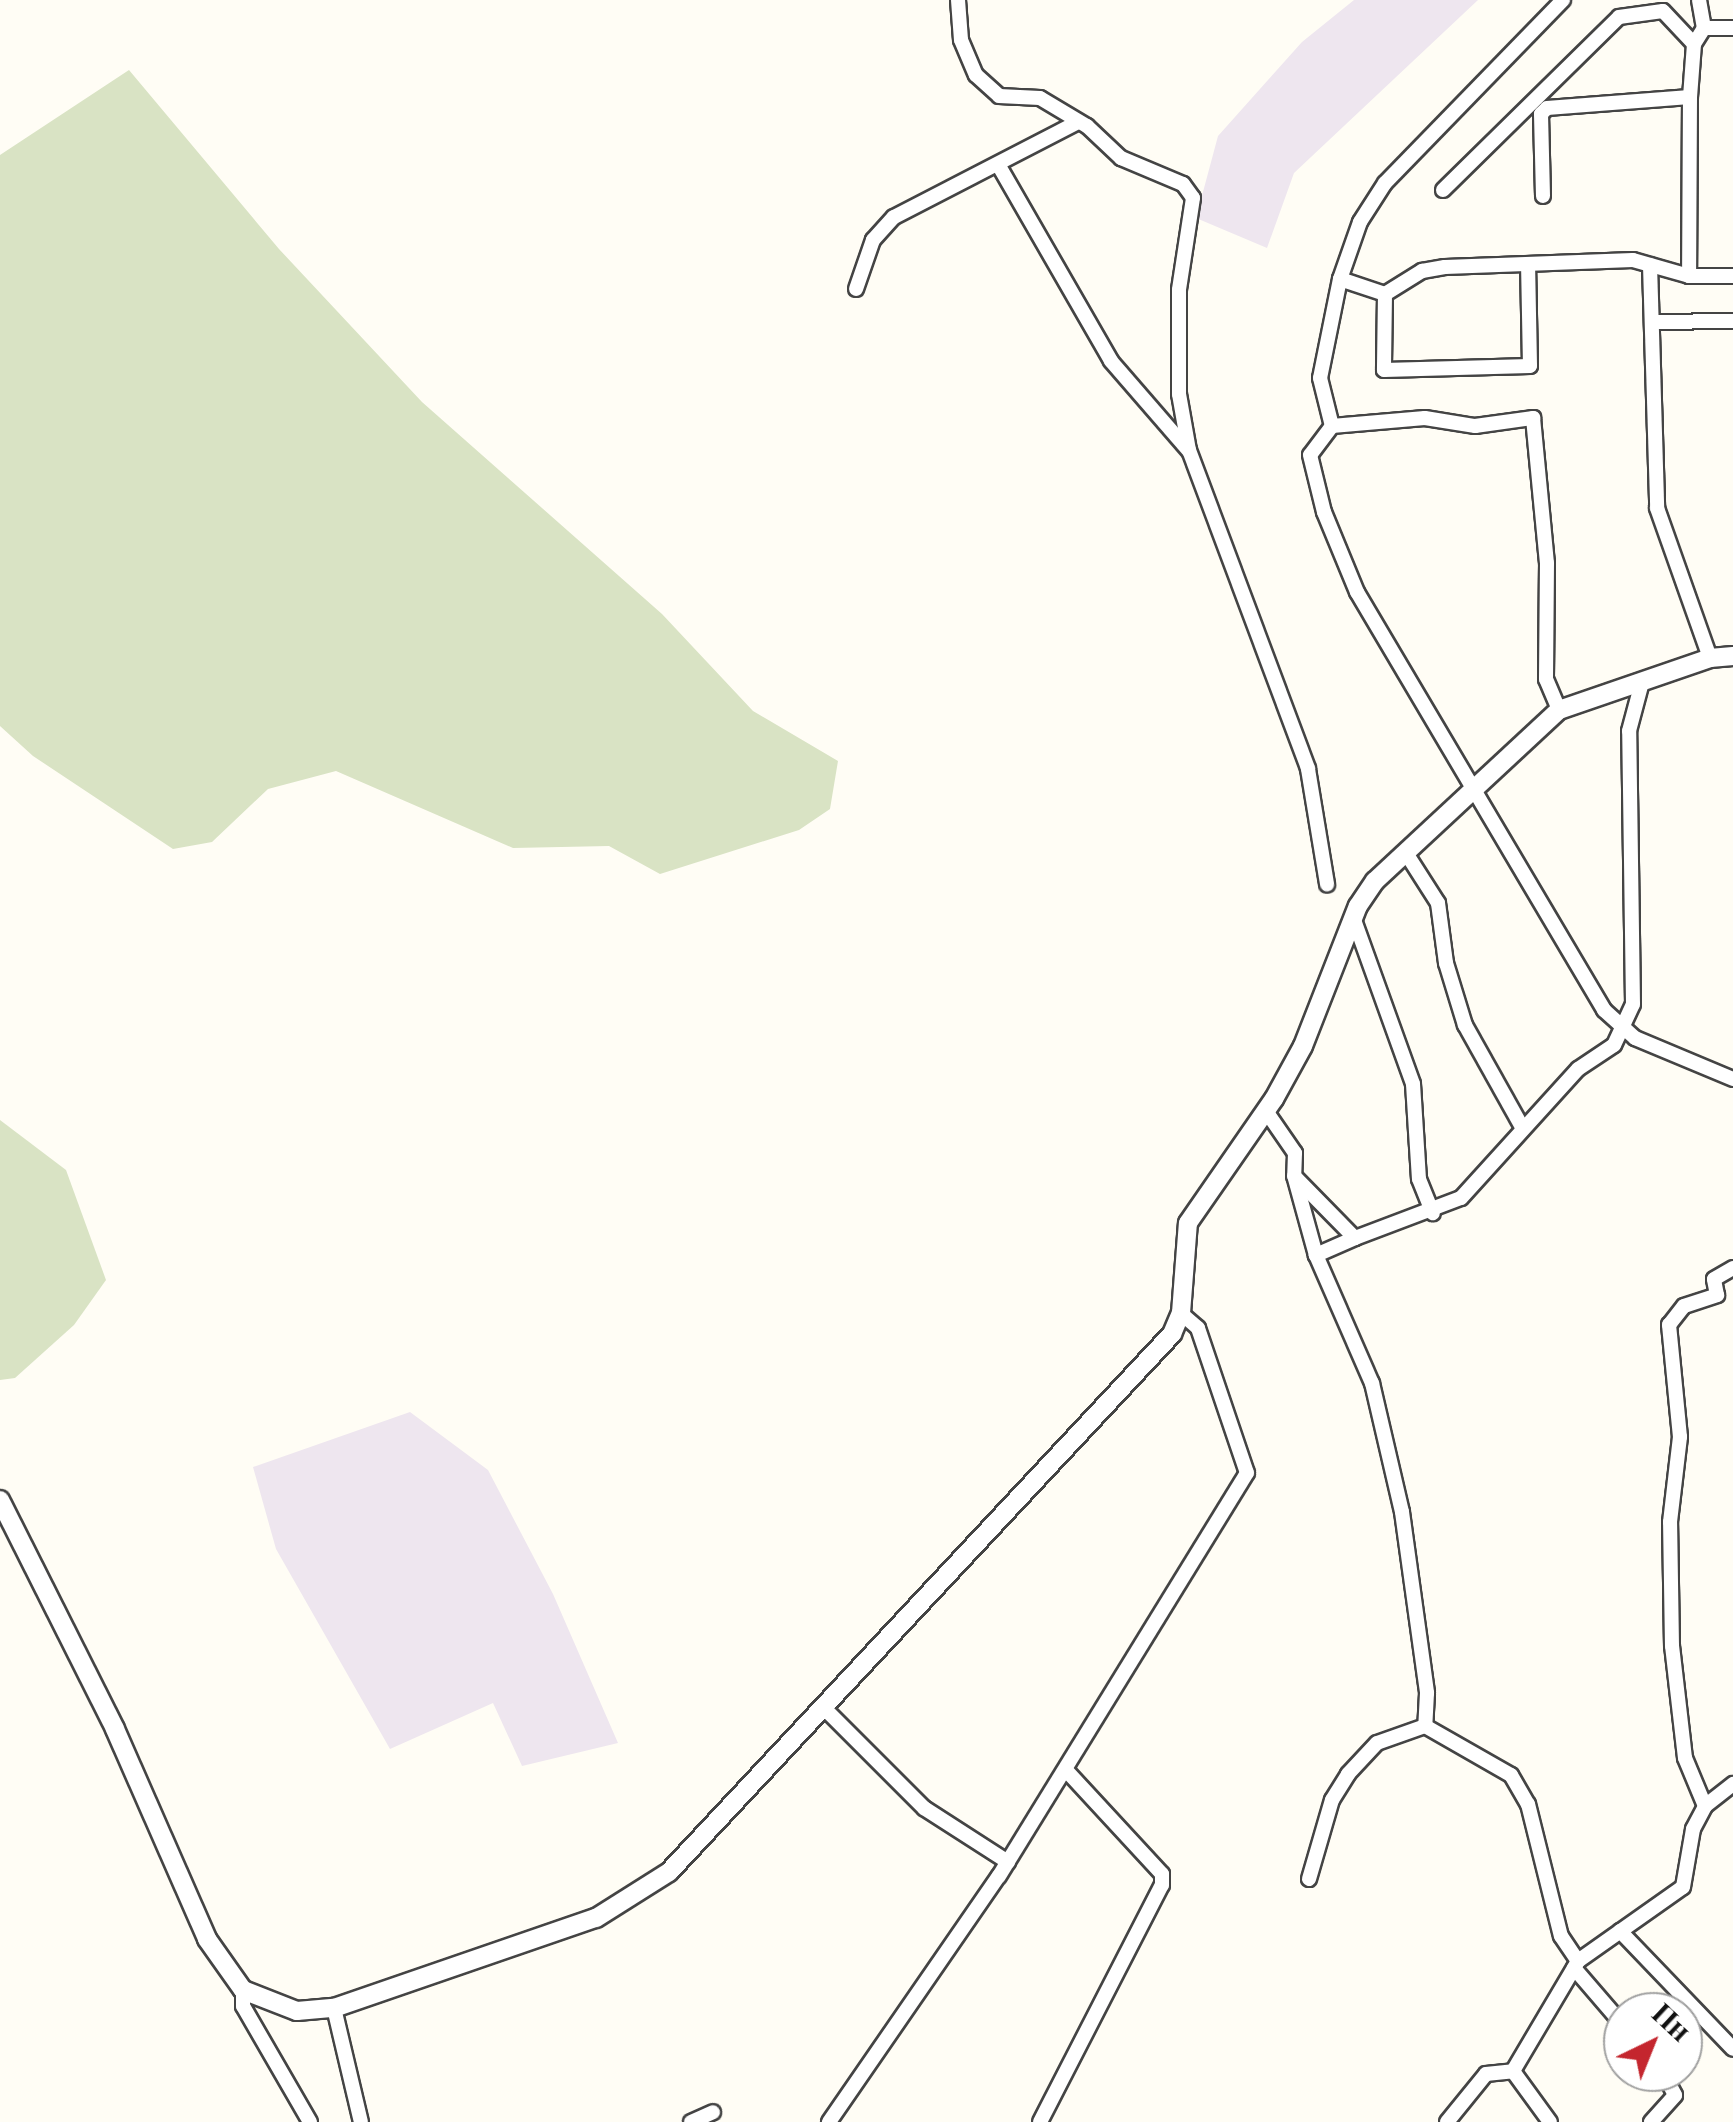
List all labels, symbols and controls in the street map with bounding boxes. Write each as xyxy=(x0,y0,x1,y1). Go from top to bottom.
north arrow xyxy=(1603,1992,1703,2092)
text: Пн xyxy=(1645,1994,1700,2048)

